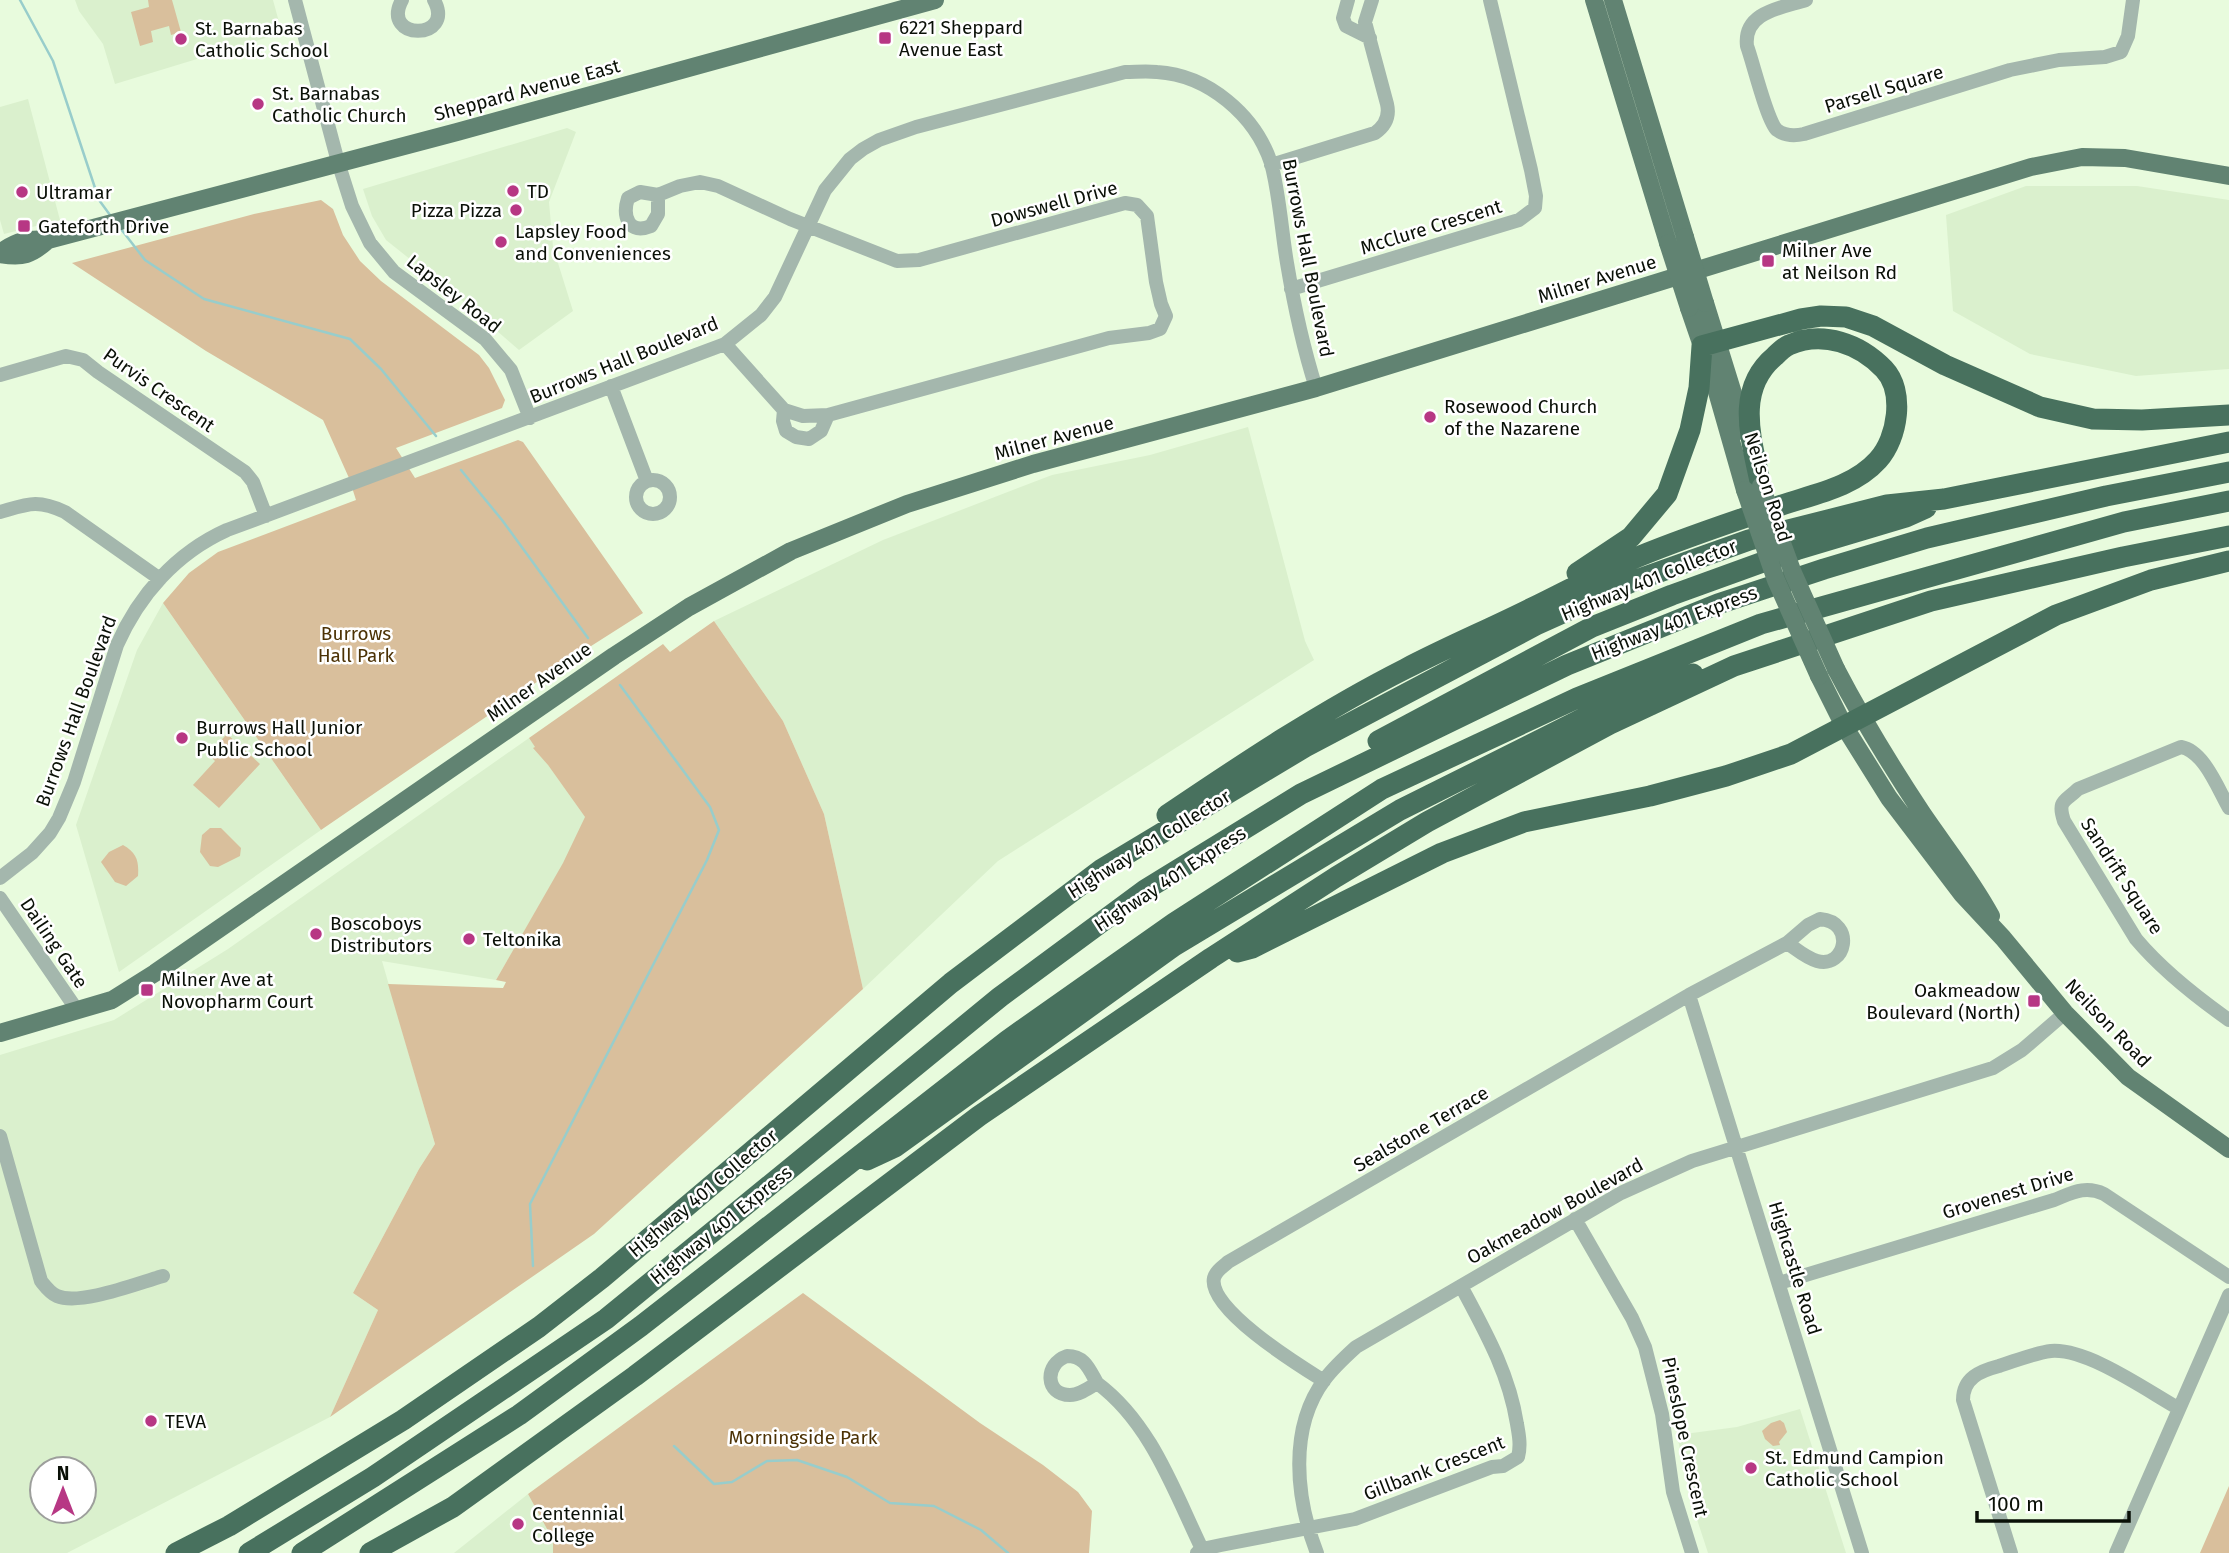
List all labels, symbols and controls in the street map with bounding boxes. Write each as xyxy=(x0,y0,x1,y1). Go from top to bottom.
place label: 6221 Sheppard Avenue East xyxy=(899,16,1023,61)
place label: St. Barnabas Catholic School xyxy=(195,17,329,62)
marker: 6221 Sheppard Avenue East xyxy=(877,30,893,46)
marker: St. Barnabas Catholic School xyxy=(173,31,189,47)
street label: Sheppard Avenue East xyxy=(431,54,623,126)
street label: Parsell Square xyxy=(1822,60,1946,118)
place label: St. Barnabas Catholic Church xyxy=(272,82,407,127)
marker: St. Barnabas Catholic Church xyxy=(250,96,266,112)
street label: Burrows Hall Boulevard xyxy=(1277,157,1339,359)
street label: Dowswell Drive xyxy=(988,176,1120,232)
place label: TD xyxy=(527,180,549,203)
place label: Ultramar xyxy=(36,181,113,204)
marker: TD xyxy=(505,183,521,199)
marker: Ultramar xyxy=(14,184,30,200)
street label: McClure Crescent xyxy=(1358,195,1505,259)
place label: Pizza Pizza xyxy=(411,199,502,222)
marker: Pizza Pizza xyxy=(508,202,524,218)
place label: Gateforth Drive xyxy=(38,215,169,238)
marker: Gateforth Drive xyxy=(16,218,32,234)
place label: Lapsley Food and Conveniences xyxy=(515,220,671,265)
marker: Lapsley Food and Conveniences xyxy=(493,234,509,250)
place label: Milner Ave at Neilson Rd xyxy=(1782,239,1897,284)
street label: Lapsley Road xyxy=(402,250,506,338)
street label: Milner Avenue xyxy=(1535,250,1659,308)
marker: Milner Ave at Neilson Rd xyxy=(1760,253,1776,269)
street label: Burrows Hall Boulevard xyxy=(526,312,722,408)
street label: Purvis Crescent xyxy=(99,343,219,437)
place label: Rosewood Church of the Nazarene xyxy=(1444,395,1597,440)
marker: Rosewood Church of the Nazarene xyxy=(1422,409,1438,425)
street label: Milner Avenue xyxy=(992,411,1116,465)
street label: Neilson Road xyxy=(1739,429,1797,545)
street label: Highway 401 Collector xyxy=(1558,534,1741,626)
street label: Highway 401 Express xyxy=(1588,581,1760,665)
street label: Burrows Hall Boulevard xyxy=(31,612,121,810)
park label: Burrows Hall Park xyxy=(318,622,395,667)
street label: Milner Avenue xyxy=(482,637,596,727)
place label: Burrows Hall Junior Public School xyxy=(196,716,363,761)
marker: Burrows Hall Junior Public School xyxy=(174,730,190,746)
street label: Highway 401 Collector xyxy=(1063,784,1235,903)
street label: Sandrift Square xyxy=(2076,813,2168,939)
street label: Highway 401 Express xyxy=(1090,821,1250,937)
street label: Dailing Gate xyxy=(15,893,93,993)
place label: Boscoboys Distributors xyxy=(330,912,432,957)
marker: Boscoboys Distributors xyxy=(308,926,324,942)
place label: Teltonika xyxy=(483,928,562,951)
marker: Teltonika xyxy=(461,931,477,947)
place label: Milner Ave at Novopharm Court xyxy=(161,968,314,1013)
street label: Neilson Road xyxy=(2060,974,2156,1072)
place label: Oakmeadow Boulevard (North) xyxy=(1866,979,2020,1024)
marker: Milner Ave at Novopharm Court xyxy=(139,982,155,998)
marker: Oakmeadow Boulevard (North) xyxy=(2026,993,2042,1009)
street label: Sealstone Terrace xyxy=(1349,1081,1493,1177)
street label: Highway 401 Collector xyxy=(624,1124,783,1262)
street label: Oakmeadow Boulevard xyxy=(1463,1153,1647,1269)
street label: Highway 401 Express xyxy=(645,1161,797,1289)
street label: Grovenest Drive xyxy=(1940,1162,2076,1224)
street label: Highcastle Road xyxy=(1764,1198,1826,1338)
street label: Pineslope Crescent xyxy=(1657,1355,1713,1519)
place label: TEVA xyxy=(165,1410,206,1433)
marker: TEVA xyxy=(143,1413,159,1429)
park label: Morningside Park xyxy=(729,1426,878,1449)
street label: Gillbank Crescent xyxy=(1360,1430,1508,1505)
place label: St. Edmund Campion Catholic School xyxy=(1765,1446,1944,1491)
north arrow xyxy=(28,1455,98,1525)
marker: St. Edmund Campion Catholic School xyxy=(1743,1460,1759,1476)
text: N xyxy=(57,1462,69,1485)
scale bar xyxy=(1977,1480,2129,1524)
text: 100 m xyxy=(1988,1491,2044,1517)
place label: Centennial College xyxy=(532,1502,624,1547)
marker: Centennial College xyxy=(510,1516,526,1532)

